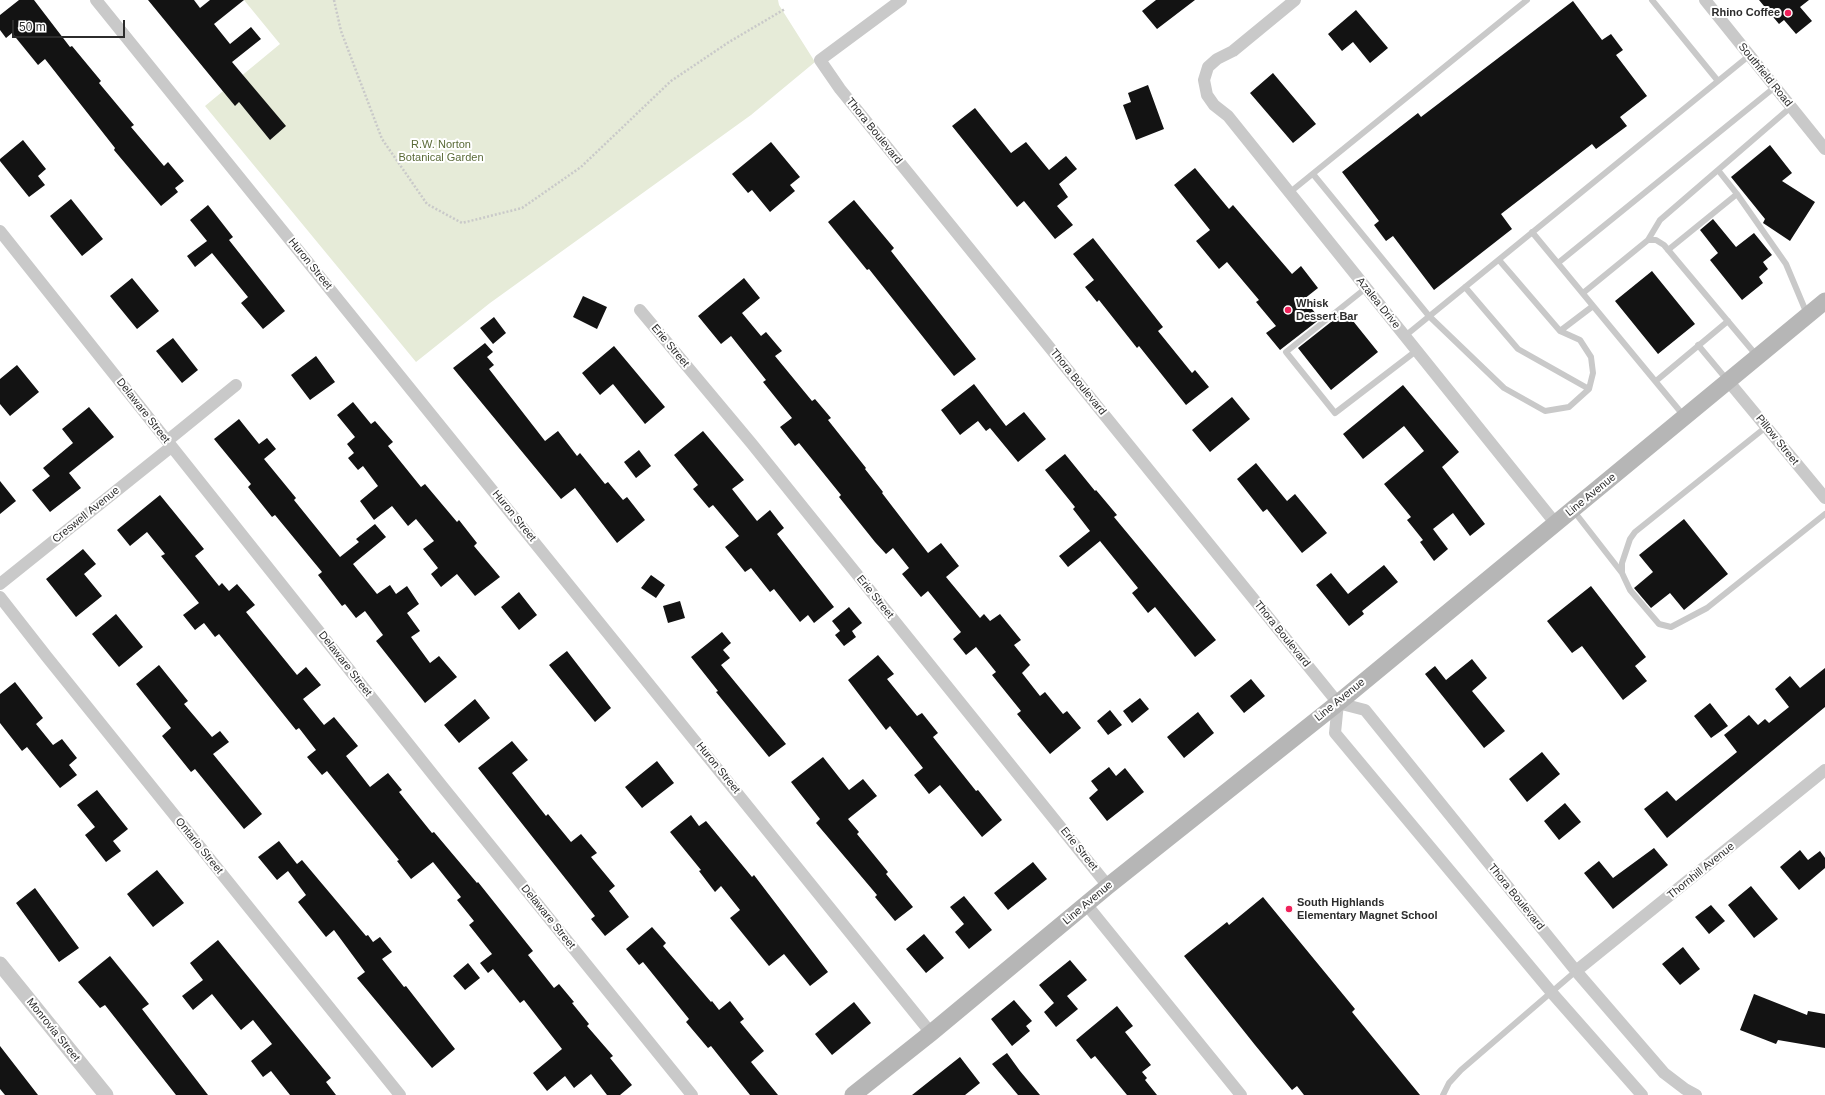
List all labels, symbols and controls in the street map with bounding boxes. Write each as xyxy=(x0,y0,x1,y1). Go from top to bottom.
place label: Rhino Coffee xyxy=(1712,6,1780,20)
marker: Rhino Coffee xyxy=(1783,8,1793,18)
scale bar xyxy=(14,12,127,38)
text: 50 m xyxy=(19,20,46,34)
street label: Southfield Road xyxy=(1735,40,1795,110)
street label: Thora Boulevard xyxy=(843,95,905,167)
park label: R.W. Norton Botanical Garden xyxy=(399,138,483,164)
street label: Huron Street xyxy=(285,236,335,292)
street label: Azalea Drive xyxy=(1353,275,1403,331)
place label: Whisk Dessert Bar xyxy=(1296,297,1358,323)
marker: Whisk Dessert Bar xyxy=(1283,305,1293,315)
street label: Erie Street xyxy=(648,322,692,370)
street label: Thora Boulevard xyxy=(1047,346,1109,418)
street label: Delaware Street xyxy=(114,376,172,446)
street label: Pillow Street xyxy=(1753,412,1801,468)
street label: Line Avenue xyxy=(1563,471,1619,519)
street label: Creswell Avenue xyxy=(50,484,122,546)
street label: Huron Street xyxy=(489,488,539,544)
street label: Erie Street xyxy=(854,573,896,621)
street label: Thora Boulevard xyxy=(1251,598,1313,670)
street label: Delaware Street xyxy=(316,629,374,699)
street label: Line Avenue xyxy=(1312,676,1368,724)
street label: Huron Street xyxy=(693,740,743,796)
street label: Ontario Street xyxy=(172,815,226,877)
street label: Erie Street xyxy=(1058,825,1100,873)
street label: Thornhill Avenue xyxy=(1665,840,1737,902)
street label: Thora Boulevard xyxy=(1485,861,1547,933)
street label: Line Avenue xyxy=(1060,878,1116,928)
street label: Delaware Street xyxy=(518,882,578,952)
place label: South Highlands Elementary Magnet School xyxy=(1297,896,1438,922)
marker: South Highlands Elementary Magnet School xyxy=(1284,904,1294,914)
street label: Monrovia Street xyxy=(23,996,83,1064)

